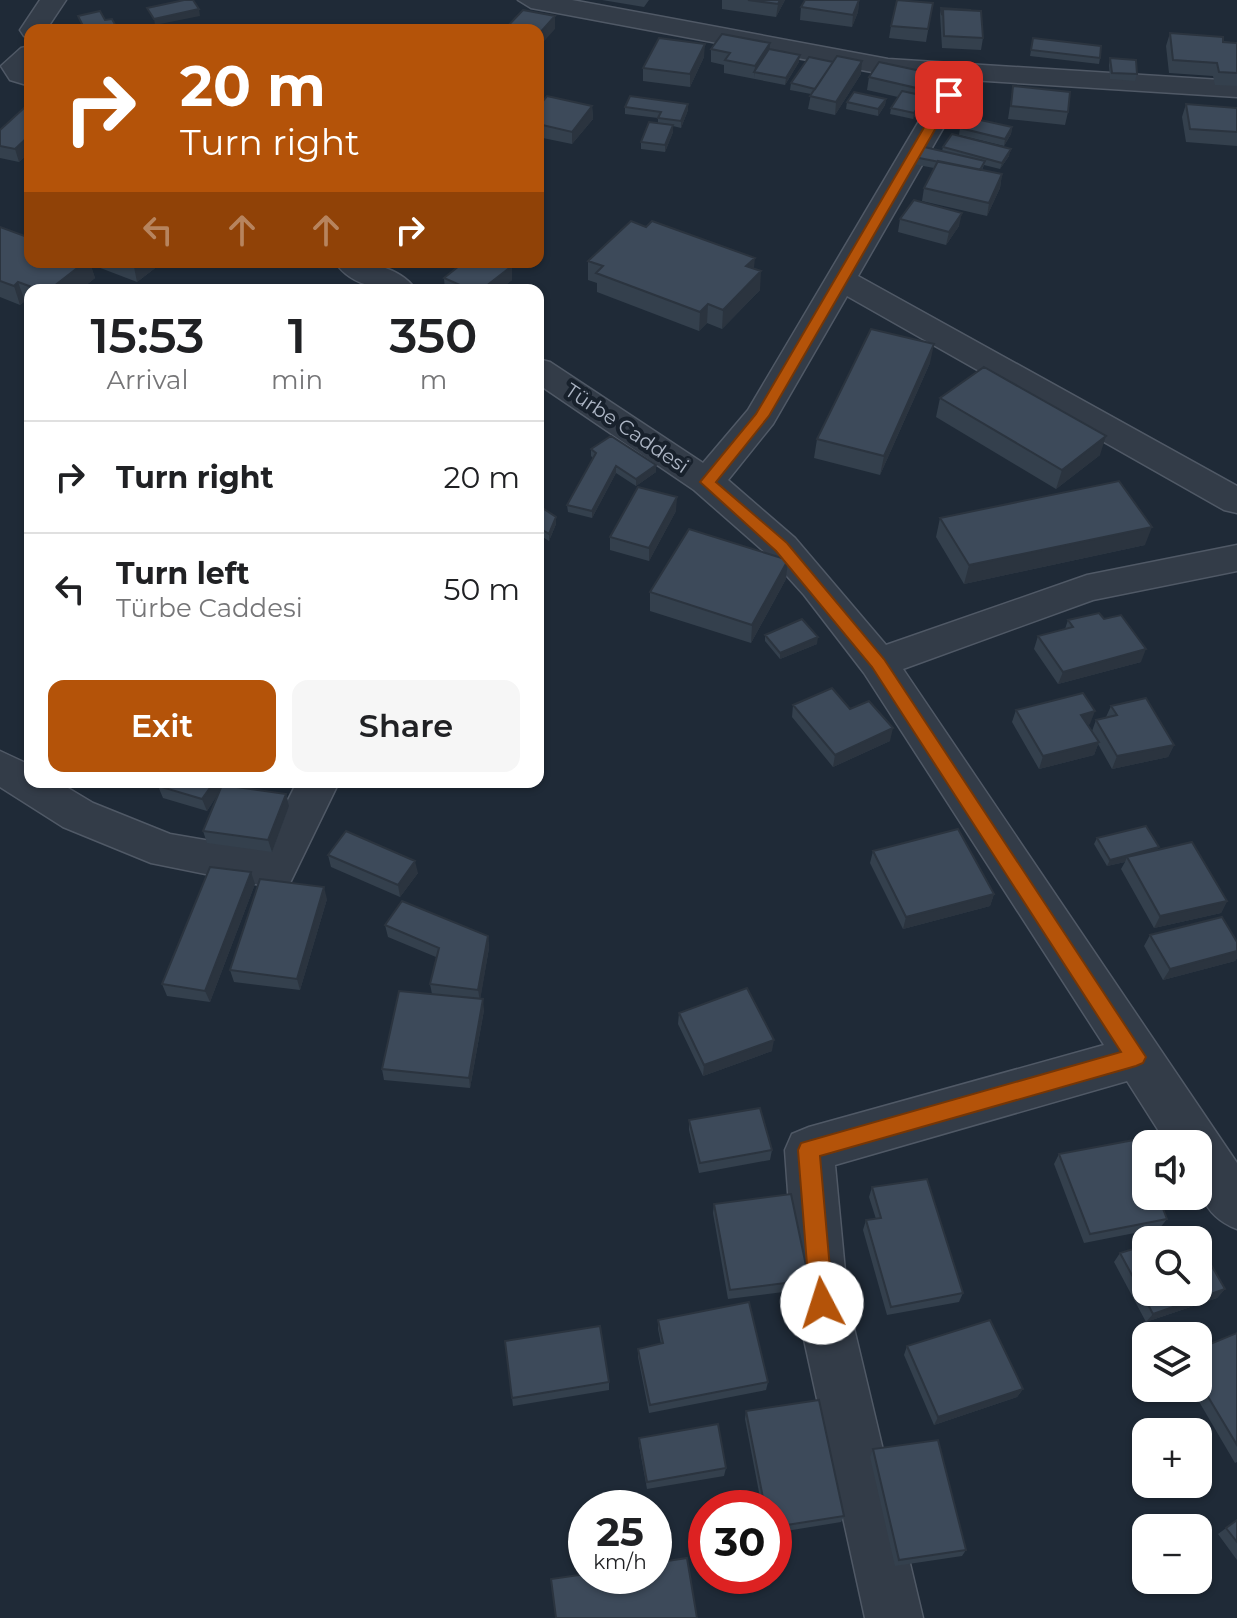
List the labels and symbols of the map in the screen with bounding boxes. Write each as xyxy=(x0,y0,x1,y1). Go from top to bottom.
pin xyxy=(915,61,983,129)
street label: Türbe Caddesi xyxy=(561,378,693,478)
position arrow xyxy=(780,1261,864,1345)
speed limit sign: 30 xyxy=(688,1490,792,1594)

